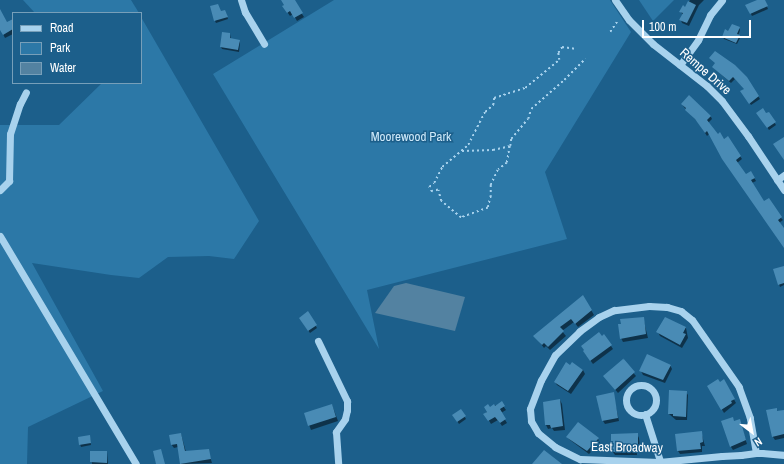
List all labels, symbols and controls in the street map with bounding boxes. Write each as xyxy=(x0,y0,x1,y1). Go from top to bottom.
legend xyxy=(12,12,142,84)
scale bar xyxy=(644,12,753,38)
text: 100 m xyxy=(649,19,676,35)
text: Road xyxy=(50,20,74,36)
text: Park xyxy=(50,40,70,56)
street label: Rempe Drive xyxy=(676,46,734,98)
text: Water xyxy=(50,60,76,76)
park label: Moorewood Park xyxy=(371,129,451,145)
north arrow xyxy=(732,412,772,452)
text: N xyxy=(752,435,765,450)
street label: East Broadway xyxy=(591,440,663,456)

